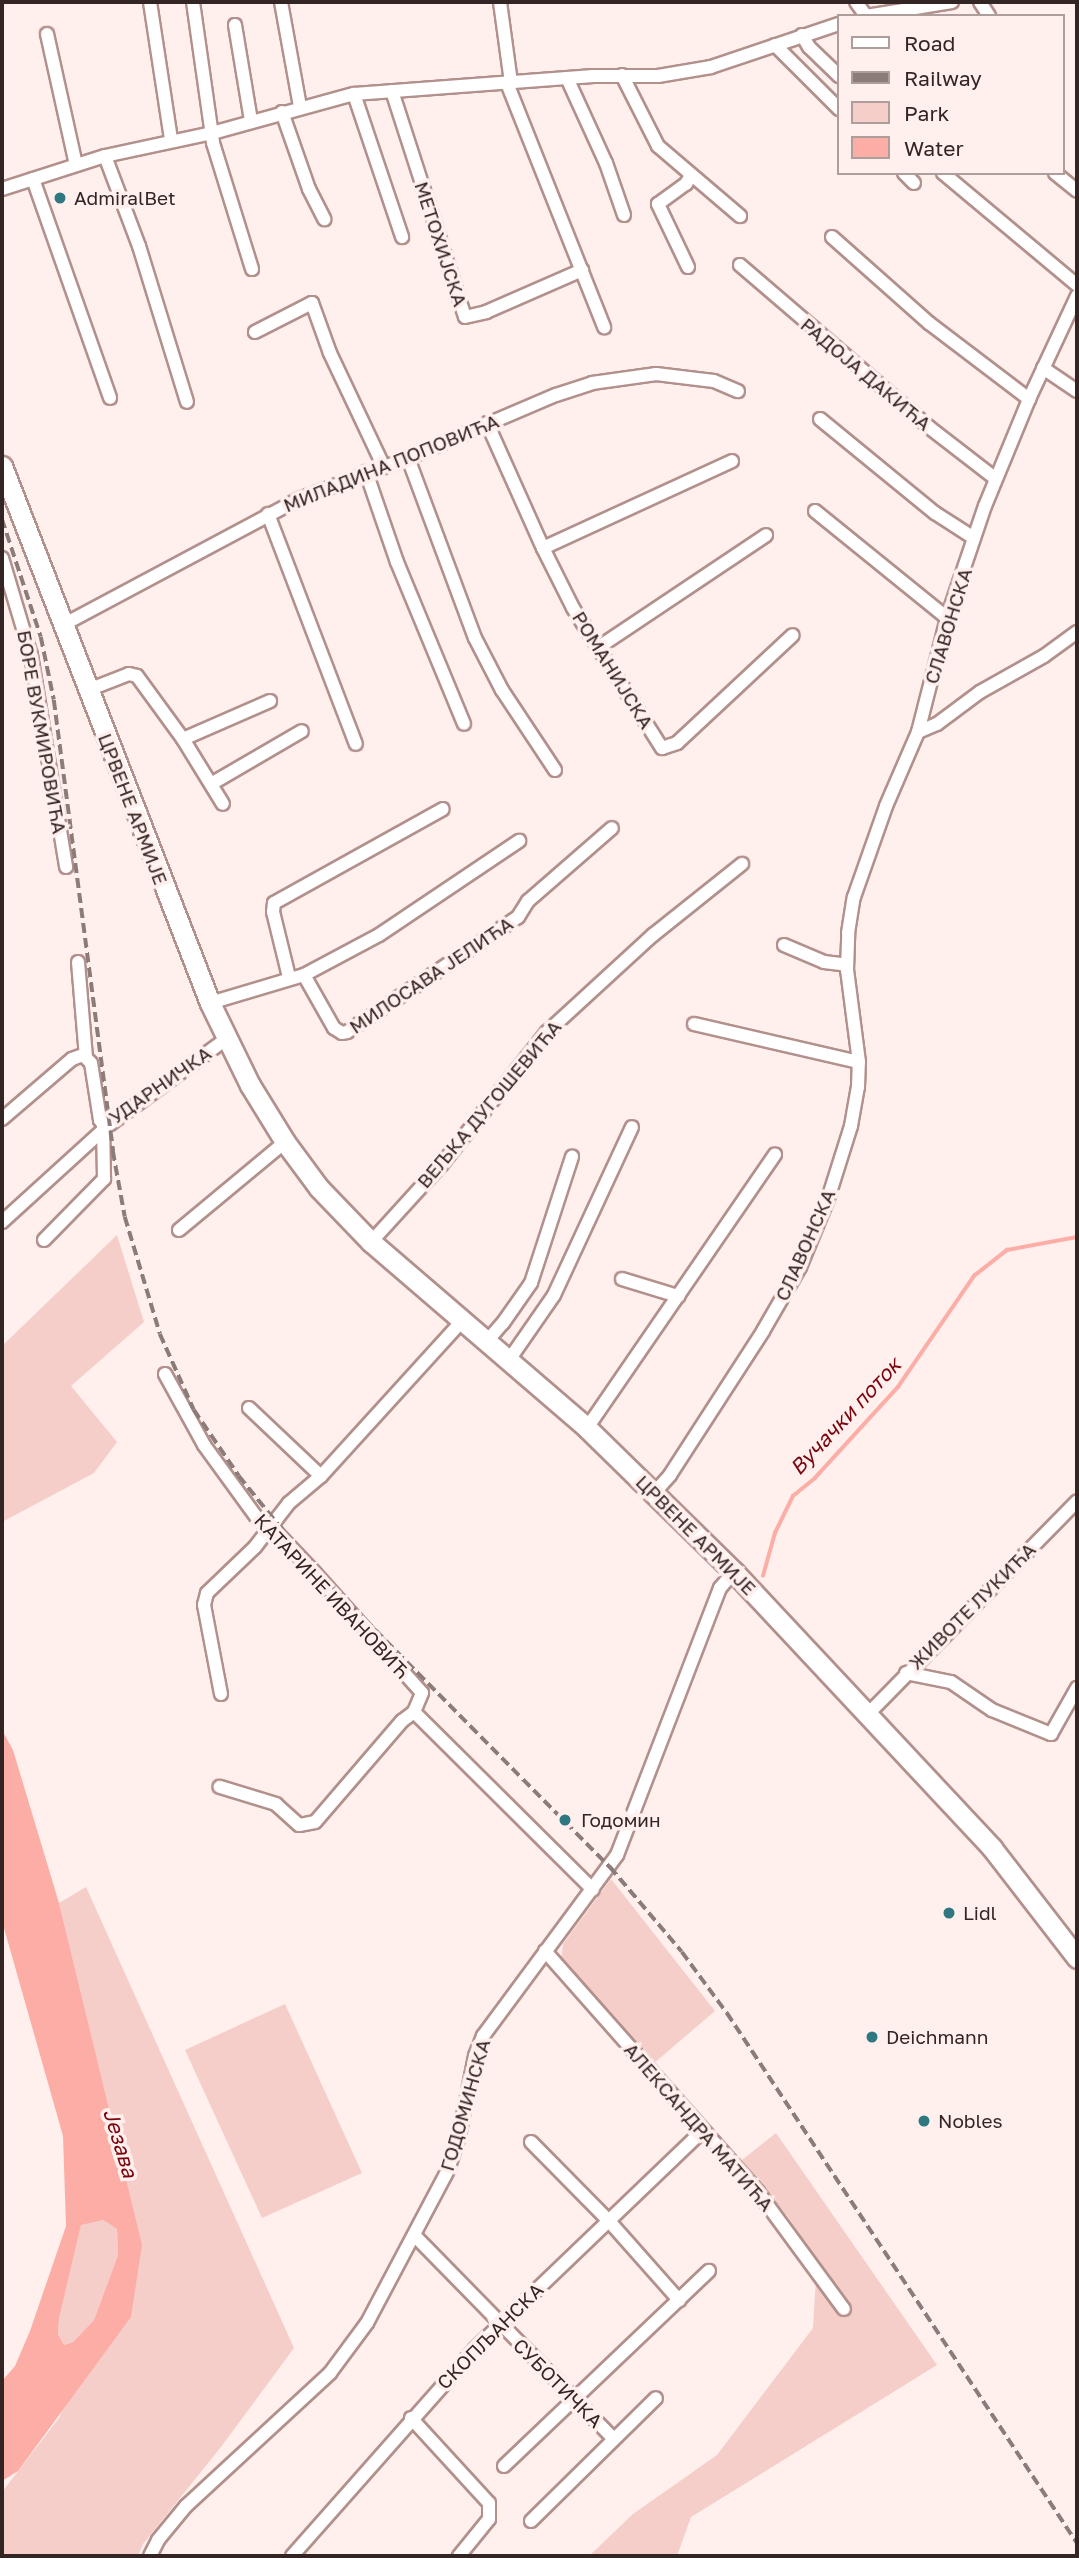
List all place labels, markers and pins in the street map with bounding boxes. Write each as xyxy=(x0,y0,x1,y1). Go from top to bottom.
place label: AdmiralBet xyxy=(74,187,176,209)
marker: AdmiralBet xyxy=(52,190,68,206)
place label: Годомин xyxy=(581,1809,661,1831)
marker: Годомин xyxy=(555,1810,575,1830)
place label: Lidl xyxy=(963,1902,997,1924)
marker: Lidl xyxy=(941,1905,957,1921)
place label: Deichmann xyxy=(886,2026,988,2048)
marker: Deichmann xyxy=(864,2029,880,2045)
place label: Nobles xyxy=(938,2110,1003,2132)
marker: Nobles xyxy=(916,2113,932,2129)

